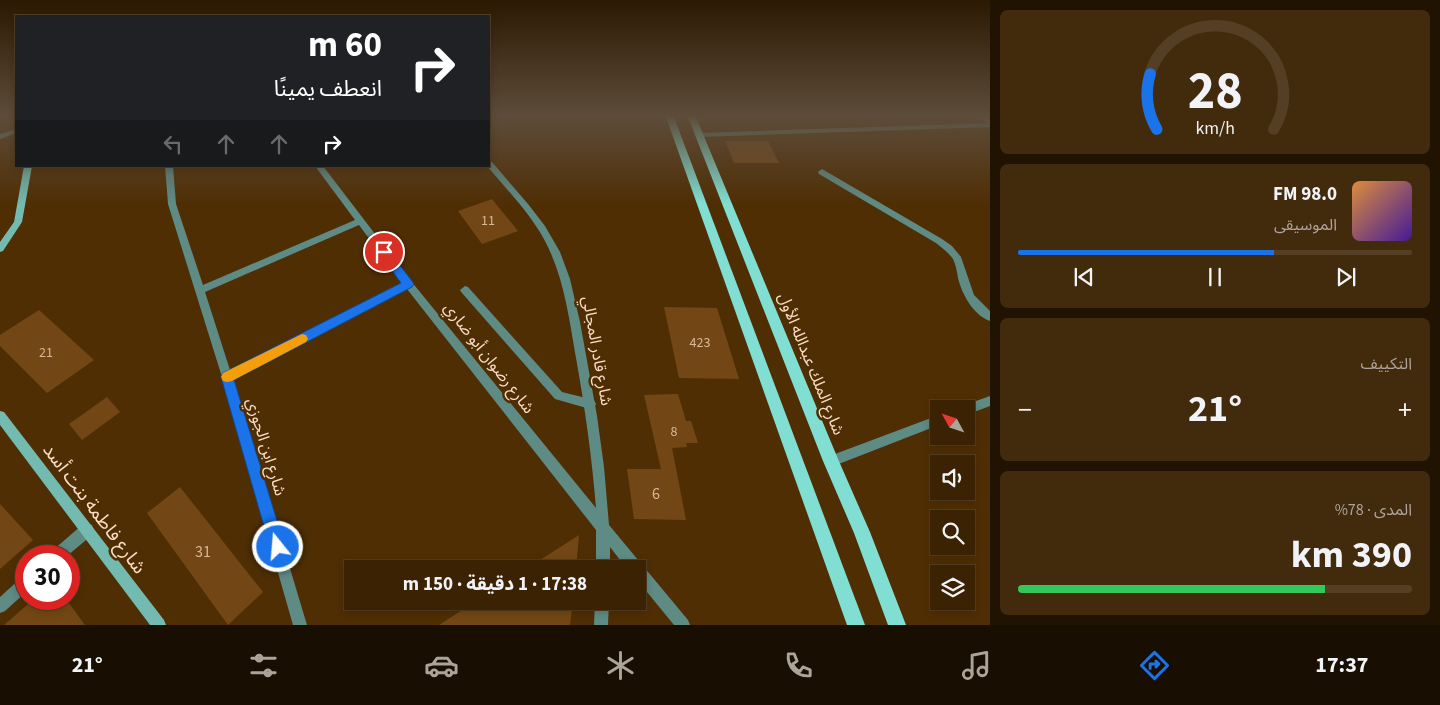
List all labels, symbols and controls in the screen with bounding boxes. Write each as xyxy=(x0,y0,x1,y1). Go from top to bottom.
text: 60 m xyxy=(308,20,382,70)
icon: right xyxy=(400,35,465,100)
text: 28 xyxy=(1188,55,1242,129)
text: انعطف يمينًا xyxy=(274,73,382,105)
text: km/h xyxy=(1195,116,1235,141)
icon: left xyxy=(159,130,187,158)
icon: ahead xyxy=(212,130,240,158)
icon: ahead xyxy=(265,130,293,158)
icon: right xyxy=(318,130,346,158)
text: 98.0 FM xyxy=(1273,181,1337,208)
house number: 11 xyxy=(481,211,495,231)
text: الموسيقى xyxy=(1274,214,1337,236)
pin xyxy=(363,231,405,273)
icon: arrive xyxy=(370,238,398,266)
icon: previous xyxy=(1070,263,1098,291)
icon: pause xyxy=(1201,263,1229,291)
icon: next xyxy=(1332,263,1360,291)
street label: شارع الملك عبدالله الأول xyxy=(771,290,850,439)
street label: شارع قادر المجالي xyxy=(576,294,617,408)
street label: شارع رضوان أبو ضاري xyxy=(438,298,539,419)
house number: 423 xyxy=(690,333,710,353)
house number: 21 xyxy=(39,343,53,363)
text: التكييف xyxy=(1360,353,1412,375)
text: 21° xyxy=(1188,382,1242,436)
text: − xyxy=(1018,390,1032,430)
text: + xyxy=(1398,390,1412,430)
street label: شارع ابن الجوزي xyxy=(240,395,291,499)
north arrow xyxy=(930,400,975,445)
map controls xyxy=(930,400,975,610)
house number: 8 xyxy=(671,422,678,442)
street label: شارع فاطمة بنت أسد xyxy=(36,438,152,580)
button: sound xyxy=(930,455,975,500)
house number: 6 xyxy=(652,483,660,505)
text: المدى · 78% xyxy=(1335,499,1412,521)
button: search xyxy=(930,510,975,555)
position arrow xyxy=(251,520,303,572)
text: 390 km xyxy=(1291,528,1412,582)
house number: 31 xyxy=(195,541,211,563)
speed limit sign: 30 xyxy=(15,545,80,610)
button: layers xyxy=(930,565,975,610)
text: 17:38 · 1 دقيقة · 150 m xyxy=(403,571,587,598)
icon: filters xyxy=(246,648,281,683)
icon: car xyxy=(424,648,459,683)
icon: climate xyxy=(603,648,638,683)
icon: phone xyxy=(781,648,816,683)
icon: music xyxy=(959,648,994,683)
icon: directions xyxy=(1137,648,1172,683)
text: 21° xyxy=(72,649,103,681)
text: 17:37 xyxy=(1315,649,1368,681)

